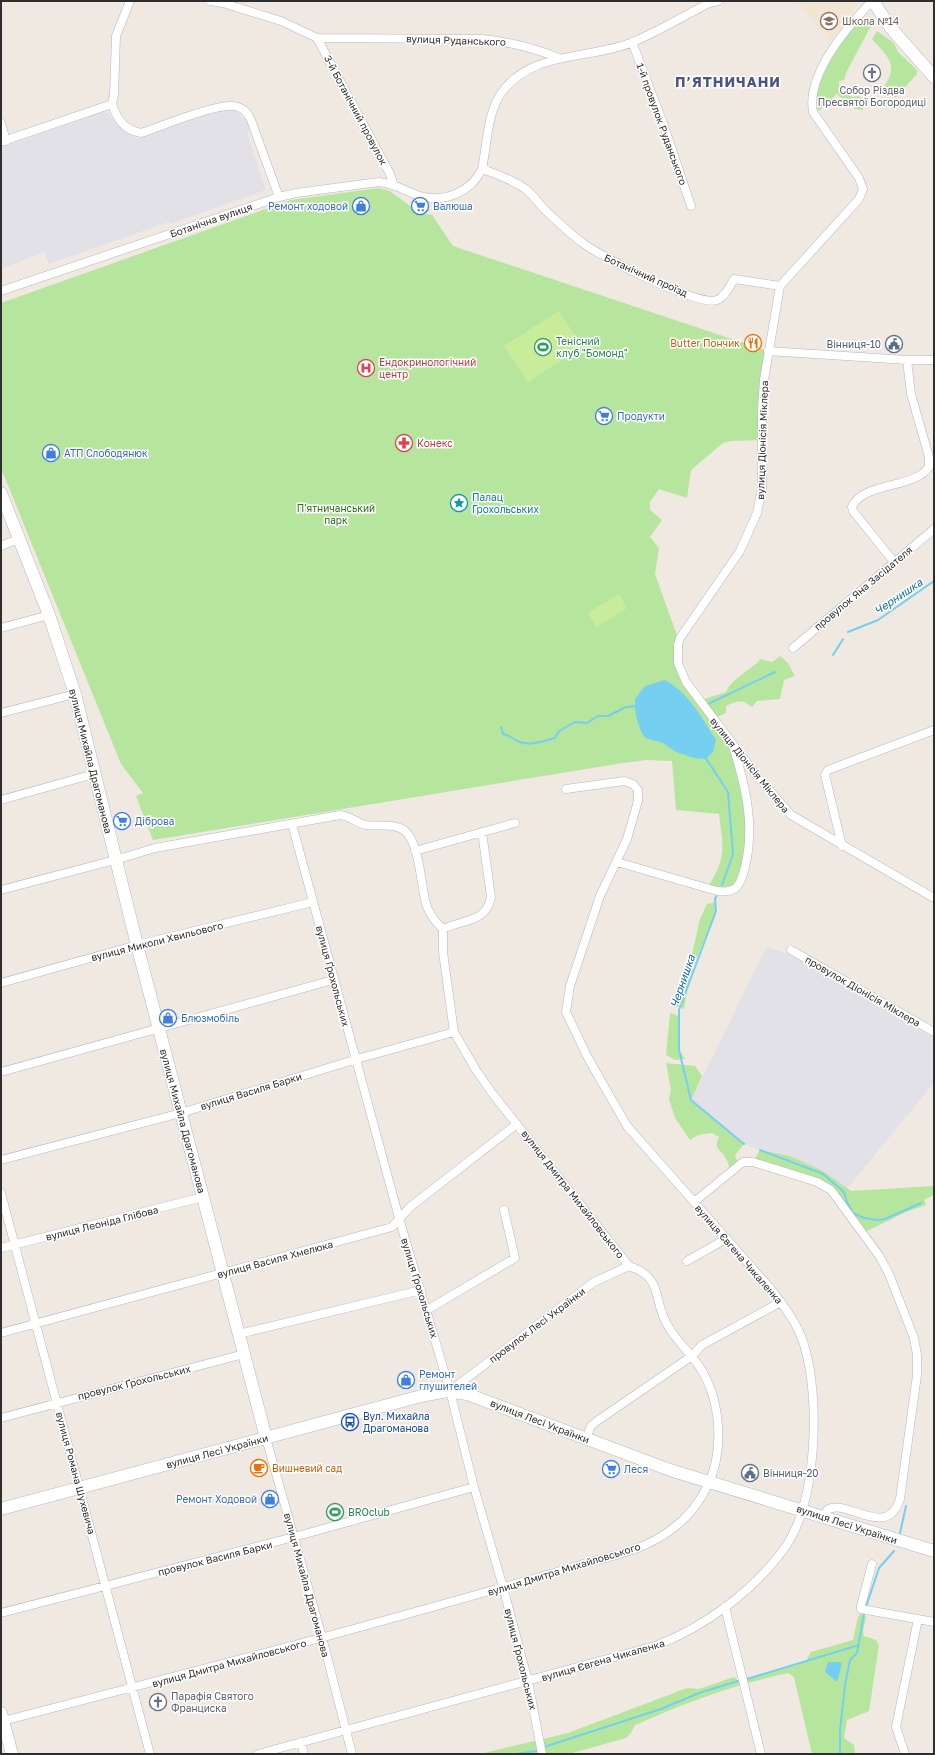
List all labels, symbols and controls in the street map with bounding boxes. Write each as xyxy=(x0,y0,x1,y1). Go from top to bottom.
school or university icon: Школа №14 xyxy=(819,11,839,31)
place label: Школа №14 xyxy=(842,15,899,27)
street label: вулиця Руданського xyxy=(406,32,506,48)
street label: 3-й Ботанічний провулок xyxy=(322,53,390,167)
street label: 1-й провулок Руданського xyxy=(634,61,690,187)
church icon: Собор Різдва Пресвятої Богородиці xyxy=(862,63,882,83)
district label: П’ЯТНИЧАНИ xyxy=(675,73,781,90)
place label: Собор Різдва Пресвятої Богородиці xyxy=(818,84,926,108)
shop icon: Ремонт ходовой xyxy=(351,196,371,216)
supermarket icon: Валюша xyxy=(410,196,430,216)
street label: Ботанічна вулиця xyxy=(168,200,254,240)
place label: Ремонт ходовой xyxy=(268,200,348,212)
place label: Валюша xyxy=(433,200,473,212)
street label: Ботанічний проїзд xyxy=(602,251,690,299)
restaurant icon: Butter Пончик xyxy=(743,333,763,353)
public building icon: Вінниця-10 xyxy=(884,334,904,354)
place label: Тенісний клуб "Бомонд" xyxy=(556,335,628,359)
sports icon: Тенісний клуб "Бомонд" xyxy=(533,337,553,357)
place label: Butter Пончик xyxy=(670,337,740,349)
place label: Вінниця-10 xyxy=(826,338,881,350)
place label: Ендокринологічний центр xyxy=(379,356,476,380)
hospital icon: Ендокринологічний центр xyxy=(356,358,376,378)
street label: вулиця Діонісія Міклера xyxy=(754,380,770,500)
supermarket icon: Продукти xyxy=(594,406,614,426)
place label: Продукти xyxy=(617,410,665,422)
pharmacy icon: Конекс xyxy=(394,433,414,453)
place label: Конекс xyxy=(417,437,453,449)
shop icon: АТП Слободянюк xyxy=(41,443,61,463)
place label: АТП Слободянюк xyxy=(64,447,148,459)
place label: Палац Грохольських xyxy=(472,491,539,515)
place icon: Палац Грохольських xyxy=(449,493,469,513)
park label: П'ятничанський парк xyxy=(297,502,375,526)
street label: провулок Яна Засідателя xyxy=(812,544,914,632)
water label: Чернишка xyxy=(871,575,926,618)
street label: вулиця Михайла Драгоманова xyxy=(67,687,115,835)
street label: вулиця Діонісія Міклера xyxy=(708,715,792,815)
supermarket icon: Діброва xyxy=(112,811,132,831)
place label: Діброва xyxy=(135,815,174,827)
street label: вулиця Миколи Хвильового xyxy=(90,919,224,963)
street label: вулиця Ґрохольських xyxy=(314,924,352,1028)
water label: Чернишка xyxy=(667,952,698,1010)
street label: провулок Діонісія Міклера xyxy=(803,953,923,1029)
shop icon: Блюзмобіль xyxy=(158,1008,178,1028)
place label: Блюзмобіль xyxy=(181,1012,239,1024)
street label: вулиця Михайла Драгоманова xyxy=(158,1047,208,1195)
street label: вулиця Василя Барки xyxy=(199,1070,303,1112)
street label: вулиця Дмитра Михайловського xyxy=(519,1128,627,1260)
street label: вулиця Євгена Чикаленка xyxy=(693,1202,785,1306)
street label: вулиця Леоніда Глібова xyxy=(44,1203,160,1243)
street label: вулиця Ґрохольських xyxy=(399,1236,441,1340)
street label: вулиця Василя Хмелюка xyxy=(216,1238,334,1280)
street label: провулок Лесі Українки xyxy=(487,1285,587,1365)
street label: провулок Ґрохольських xyxy=(76,1362,192,1402)
place label: Ремонт глушителей xyxy=(419,1368,477,1392)
shop icon: Ремонт глушителей xyxy=(396,1370,416,1390)
street label: вулиця Лесі Українки xyxy=(489,1397,591,1445)
street label: вулиця Романа Шухевича xyxy=(54,1410,98,1536)
place label: Вул. Михайла Драгоманова xyxy=(363,1410,430,1434)
bus stop icon: Вул. Михайла Драгоманова xyxy=(340,1412,360,1432)
street label: вулиця Лесі Українки xyxy=(165,1432,269,1470)
cafe icon: Вишневий сад xyxy=(249,1458,269,1478)
supermarket icon: Леся xyxy=(601,1459,621,1479)
place label: Вишневий сад xyxy=(272,1462,342,1474)
place label: Леся xyxy=(624,1463,648,1475)
public building icon: Вінниця-20 xyxy=(740,1463,760,1483)
place label: Вінниця-20 xyxy=(763,1467,818,1479)
shop icon: Ремонт Ходовой xyxy=(260,1489,280,1509)
place label: Ремонт Ходовой xyxy=(176,1493,257,1505)
sports icon: BROclub xyxy=(325,1502,345,1522)
street label: вулиця Лесі Українки xyxy=(795,1502,899,1546)
place label: BROclub xyxy=(348,1506,390,1518)
street label: вулиця Михайла Драгоманова xyxy=(282,1511,332,1659)
street label: провулок Василя Барки xyxy=(157,1538,273,1578)
street label: вулиця Дмитра Михайловського xyxy=(486,1540,642,1598)
street label: вулиця Ґрохольських xyxy=(503,1607,540,1711)
street label: вулиця Дмитра Михайловського xyxy=(151,1637,307,1689)
street label: вулиця Євгена Чикаленка xyxy=(540,1637,666,1683)
place label: Парафія Святого Франциска xyxy=(171,1690,254,1714)
church icon: Парафія Святого Франциска xyxy=(148,1692,168,1712)

